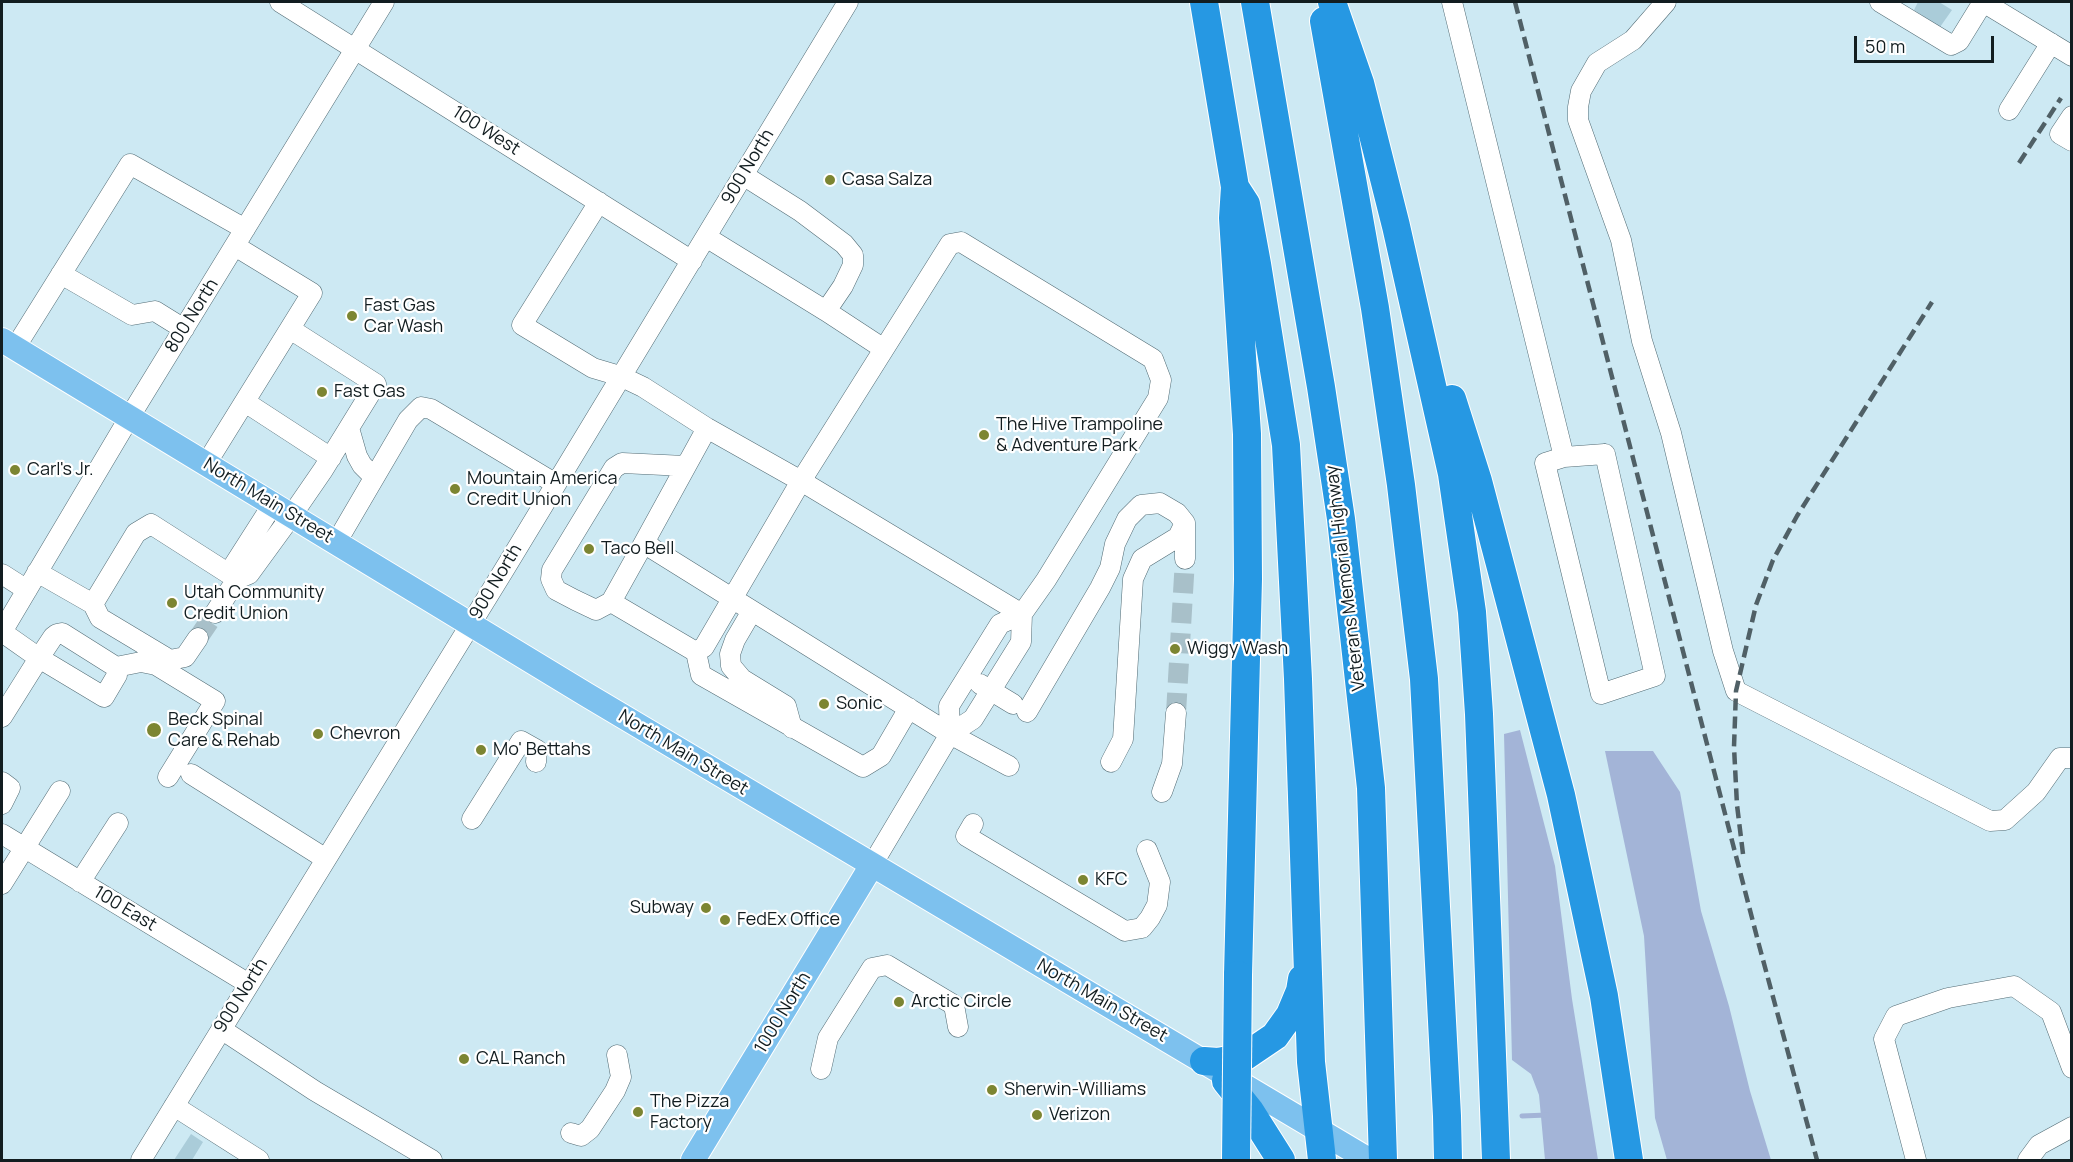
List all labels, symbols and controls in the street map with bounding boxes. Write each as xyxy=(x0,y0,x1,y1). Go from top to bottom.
scale bar xyxy=(1857,24,1996,62)
text: 50 m xyxy=(1865,34,1905,58)
street label: 100 West xyxy=(448,102,524,160)
street label: 900 North xyxy=(717,125,779,209)
place label: Casa Salza xyxy=(842,169,932,191)
marker: Casa Salza xyxy=(823,173,837,187)
street label: 800 North xyxy=(161,275,223,357)
place label: Fast Gas Car Wash xyxy=(364,295,443,338)
marker: Fast Gas Car Wash xyxy=(345,309,359,323)
place label: Fast Gas xyxy=(334,381,405,403)
marker: Fast Gas xyxy=(315,385,329,399)
place label: The Hive Trampoline & Adventure Park xyxy=(996,414,1163,456)
marker: The Hive Trampoline & Adventure Park xyxy=(977,428,991,442)
street label: North Main Street xyxy=(199,454,337,548)
place label: Carl's Jr. xyxy=(27,459,93,481)
marker: Carl's Jr. xyxy=(8,463,22,477)
street label: Veterans Memorial Highway xyxy=(1321,464,1371,692)
place label: Mountain America Credit Union xyxy=(467,468,618,510)
marker: Mountain America Credit Union xyxy=(448,482,462,496)
place label: Taco Bell xyxy=(601,538,674,560)
street label: 900 North xyxy=(465,540,527,624)
marker: Taco Bell xyxy=(582,542,596,556)
place label: Utah Community Credit Union xyxy=(184,582,324,624)
marker: Utah Community Credit Union xyxy=(165,596,179,610)
place label: Wiggy Wash xyxy=(1187,638,1288,660)
marker: Wiggy Wash xyxy=(1168,642,1182,656)
place label: Sonic xyxy=(836,693,883,715)
marker: Sonic xyxy=(817,697,831,711)
street label: North Main Street xyxy=(614,706,752,800)
place label: Beck Spinal Care & Rehab xyxy=(168,709,280,752)
marker: Beck Spinal Care & Rehab xyxy=(145,721,163,739)
place label: Chevron xyxy=(330,723,401,745)
marker: Chevron xyxy=(311,727,325,741)
place label: Mo' Bettahs xyxy=(493,739,591,761)
marker: Mo' Bettahs xyxy=(474,743,488,757)
place label: KFC xyxy=(1095,869,1128,891)
marker: KFC xyxy=(1076,873,1090,887)
street label: 100 East xyxy=(90,882,160,936)
place label: Subway xyxy=(630,897,694,919)
marker: Subway xyxy=(699,901,713,915)
place label: FedEx Office xyxy=(737,909,840,931)
marker: FedEx Office xyxy=(718,913,732,927)
street label: 900 North xyxy=(210,955,272,1037)
street label: North Main Street xyxy=(1033,955,1171,1047)
street label: 1000 North xyxy=(750,968,816,1058)
place label: Arctic Circle xyxy=(911,991,1011,1013)
marker: Arctic Circle xyxy=(892,995,906,1009)
place label: CAL Ranch xyxy=(476,1048,565,1070)
marker: CAL Ranch xyxy=(457,1052,471,1066)
place label: Sherwin-Williams xyxy=(1004,1079,1146,1101)
marker: Sherwin-Williams xyxy=(985,1083,999,1097)
place label: The Pizza Factory xyxy=(650,1091,729,1134)
place label: Verizon xyxy=(1049,1104,1110,1126)
marker: The Pizza Factory xyxy=(631,1105,645,1119)
marker: Verizon xyxy=(1030,1108,1044,1122)

